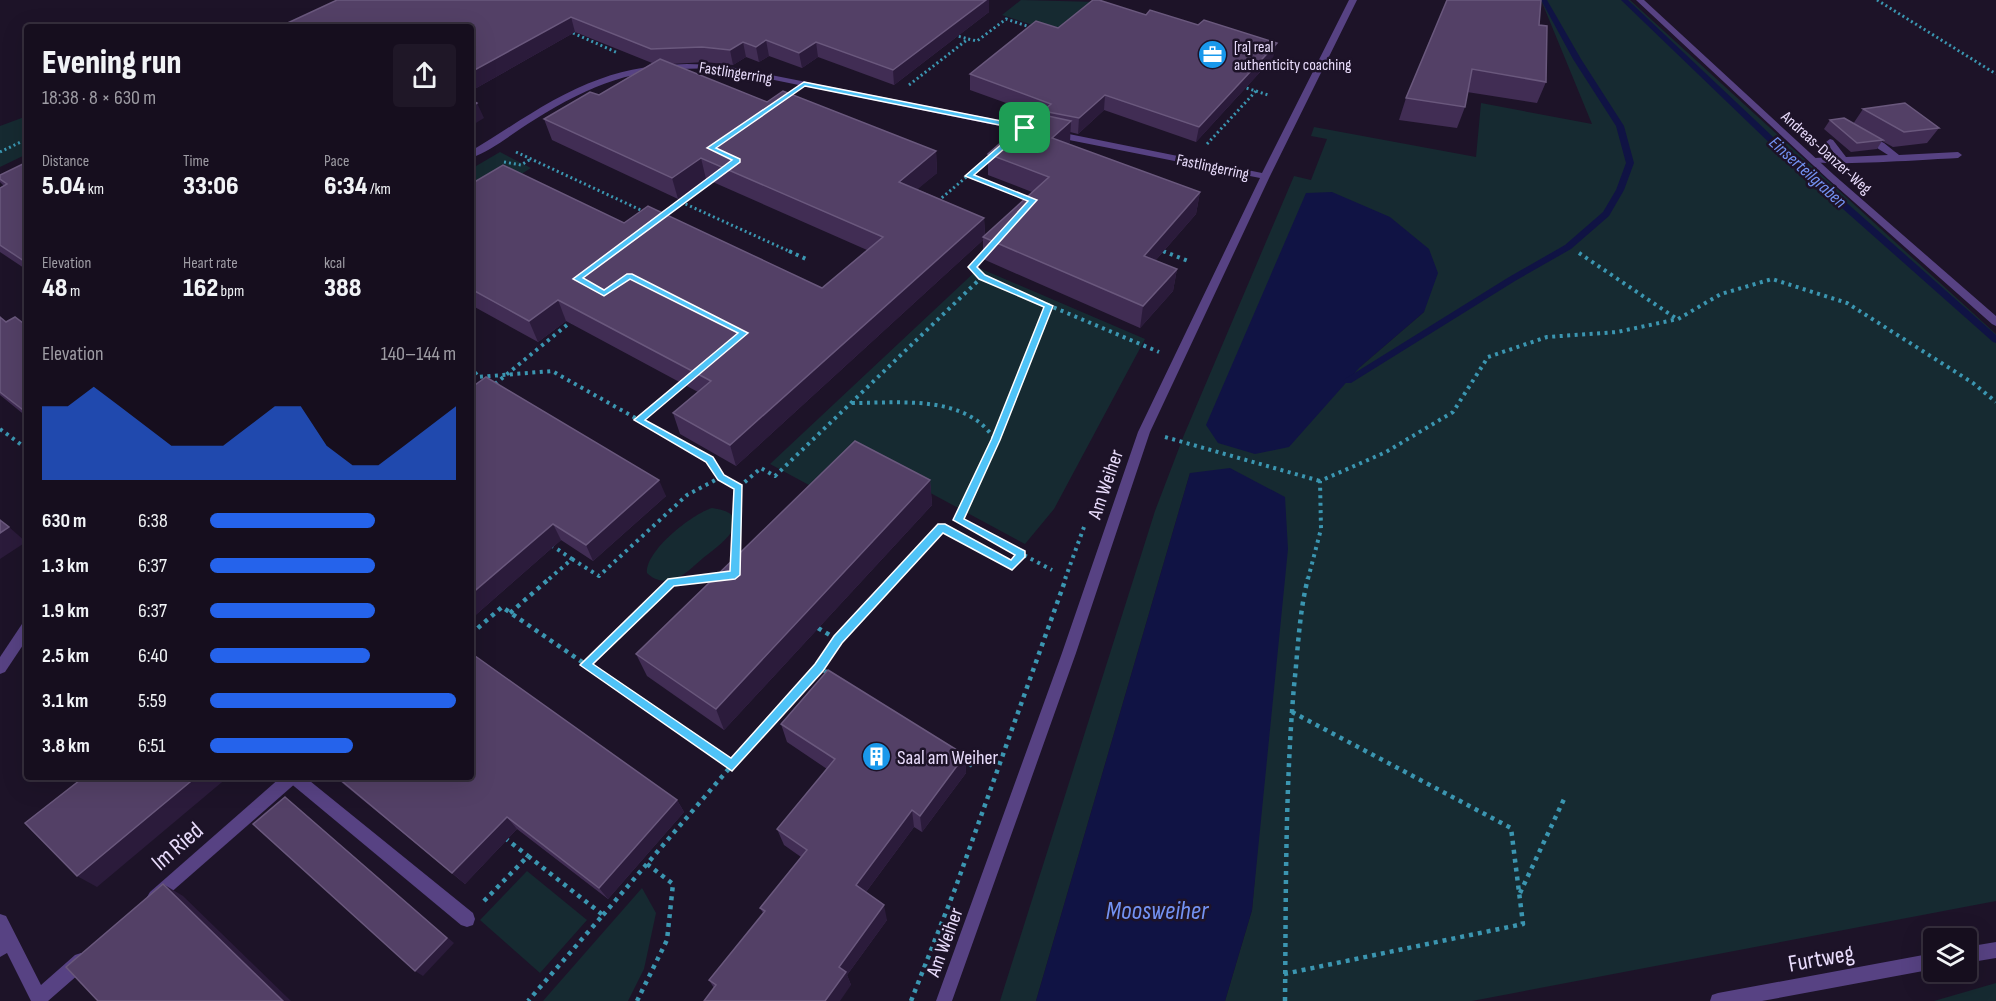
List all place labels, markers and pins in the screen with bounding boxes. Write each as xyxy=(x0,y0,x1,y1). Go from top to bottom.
place label: [ra] real authenticity coaching xyxy=(1234,38,1351,75)
office icon: [ra] real authenticity coaching xyxy=(1197,39,1229,71)
pin xyxy=(999,102,1050,153)
building icon: Saal am Weiher xyxy=(860,741,892,773)
place label: Saal am Weiher xyxy=(897,746,999,770)

